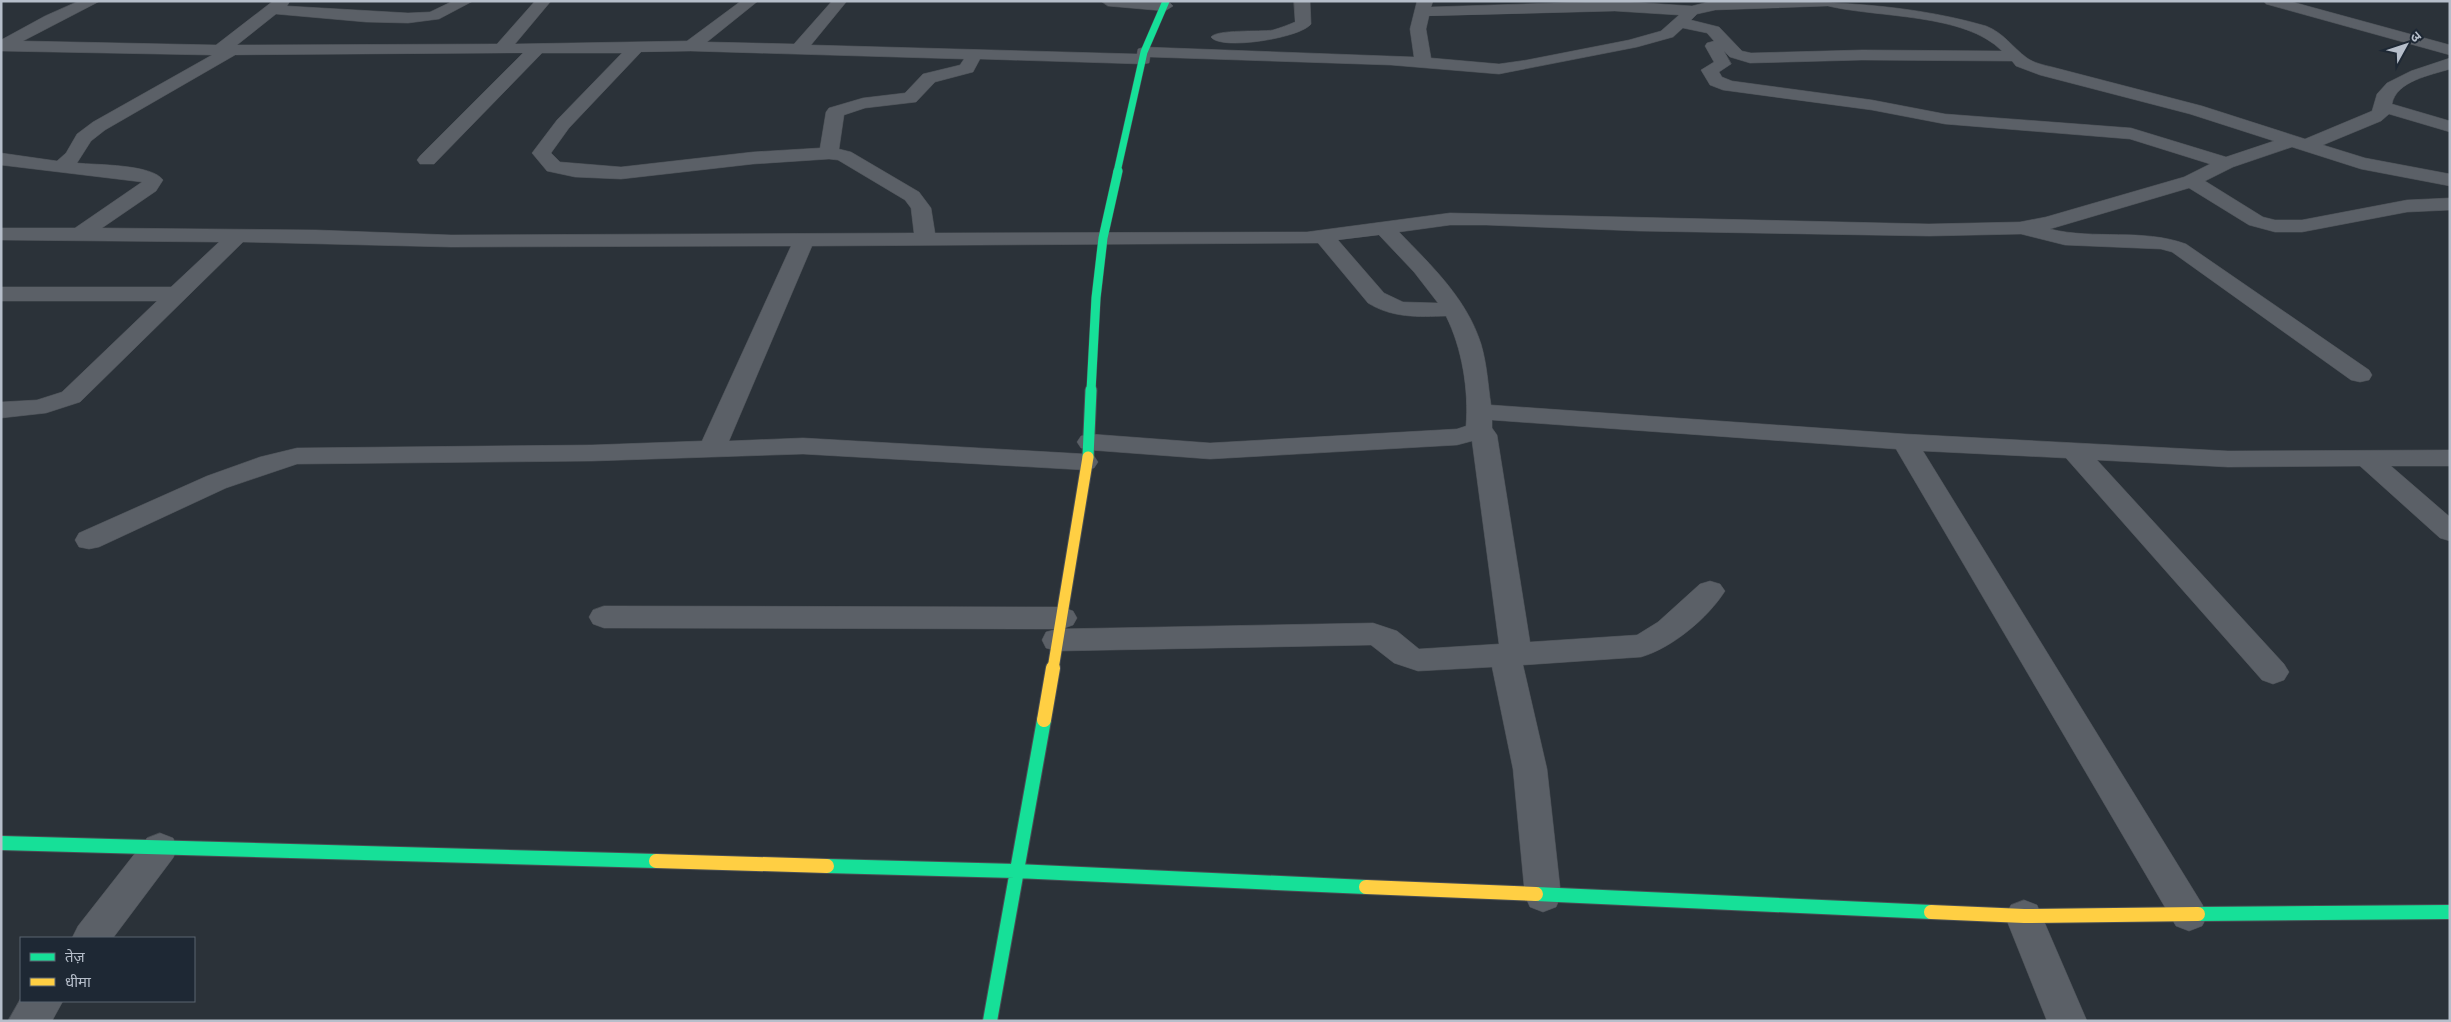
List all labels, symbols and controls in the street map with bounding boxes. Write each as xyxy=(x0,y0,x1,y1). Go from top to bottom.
north arrow xyxy=(2381,20,2431,70)
text: उ xyxy=(2406,27,2427,47)
legend xyxy=(20,937,195,1002)
text: तेज़ xyxy=(65,946,86,968)
text: धीमा xyxy=(65,971,92,993)

